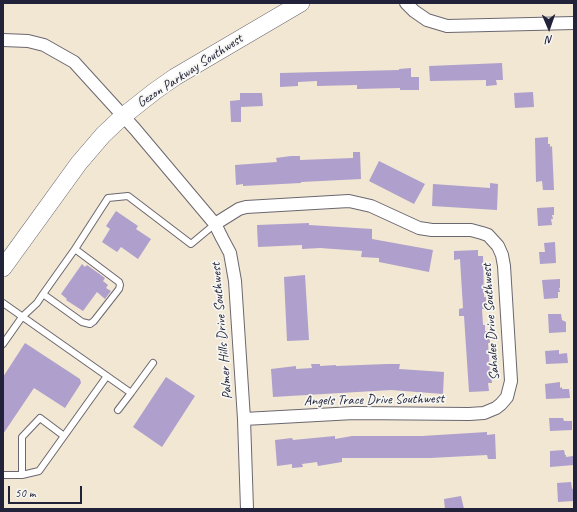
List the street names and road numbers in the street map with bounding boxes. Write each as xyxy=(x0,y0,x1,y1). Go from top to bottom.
street label: Gezon Parkway Southwest xyxy=(134,31,246,111)
street label: Palmer Hills Drive Southwest xyxy=(208,262,236,400)
street label: Sahalee Drive Southwest xyxy=(479,263,503,381)
street label: Angels Trace Drive Southwest xyxy=(304,390,444,410)

